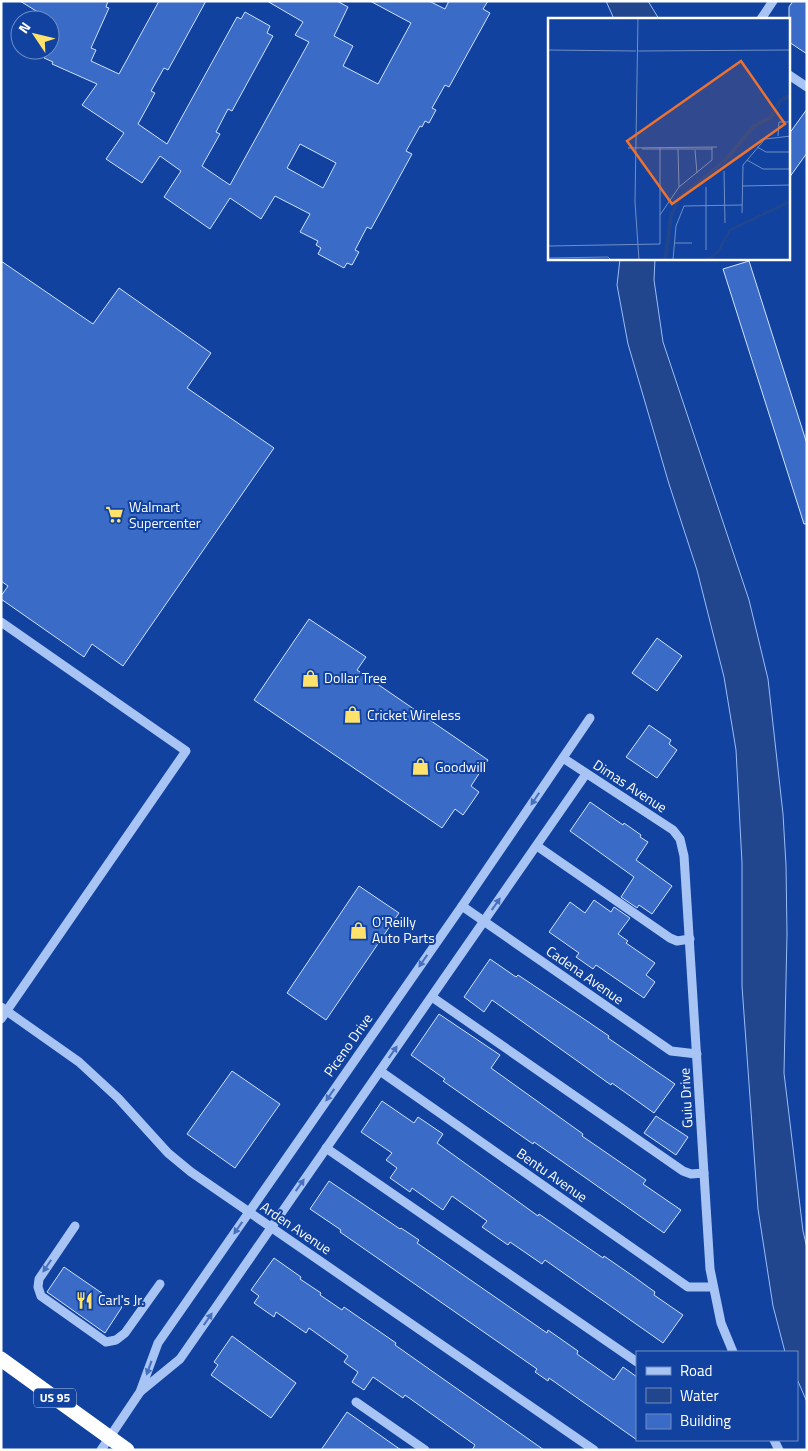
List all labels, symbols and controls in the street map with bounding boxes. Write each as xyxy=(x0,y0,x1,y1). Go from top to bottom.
north arrow xyxy=(10,10,60,60)
text: N xyxy=(13,17,35,37)
inset map xyxy=(548,18,790,260)
place label: Walmart Supercenter xyxy=(129,496,201,533)
supermarket icon: Walmart Supercenter xyxy=(105,505,125,525)
place label: Dollar Tree xyxy=(324,667,387,688)
shop icon: Dollar Tree xyxy=(300,668,320,688)
place label: Cricket Wireless xyxy=(367,704,461,725)
shop icon: Cricket Wireless xyxy=(343,705,363,725)
street label: Dimas Avenue xyxy=(589,754,671,817)
place label: Goodwill xyxy=(435,756,486,777)
shop icon: Goodwill xyxy=(411,757,431,777)
one-way arrow xyxy=(530,792,540,805)
one-way arrow xyxy=(491,898,501,911)
place label: O'Reilly Auto Parts xyxy=(372,911,435,948)
shop icon: O'Reilly Auto Parts xyxy=(348,920,368,940)
street label: Cadena Avenue xyxy=(542,940,628,1009)
one-way arrow xyxy=(418,954,428,968)
street label: Piceno Drive xyxy=(318,1009,377,1081)
one-way arrow xyxy=(388,1045,398,1059)
street label: Guiu Drive xyxy=(673,1067,698,1129)
one-way arrow xyxy=(325,1088,335,1101)
street label: Bentu Avenue xyxy=(513,1142,592,1207)
one-way arrow xyxy=(295,1179,305,1192)
street label: Arden Avenue xyxy=(256,1196,336,1259)
one-way arrow xyxy=(233,1221,243,1235)
one-way arrow xyxy=(42,1259,52,1273)
place label: Carl's Jr. xyxy=(98,1289,144,1310)
restaurant icon: Carl's Jr. xyxy=(74,1290,94,1310)
one-way arrow xyxy=(203,1312,212,1325)
legend xyxy=(636,1351,798,1441)
text: Road xyxy=(680,1359,712,1382)
one-way arrow xyxy=(145,1361,153,1376)
text: Water xyxy=(680,1384,719,1407)
road number: US 95 xyxy=(34,1389,76,1408)
text: Building xyxy=(680,1409,731,1432)

